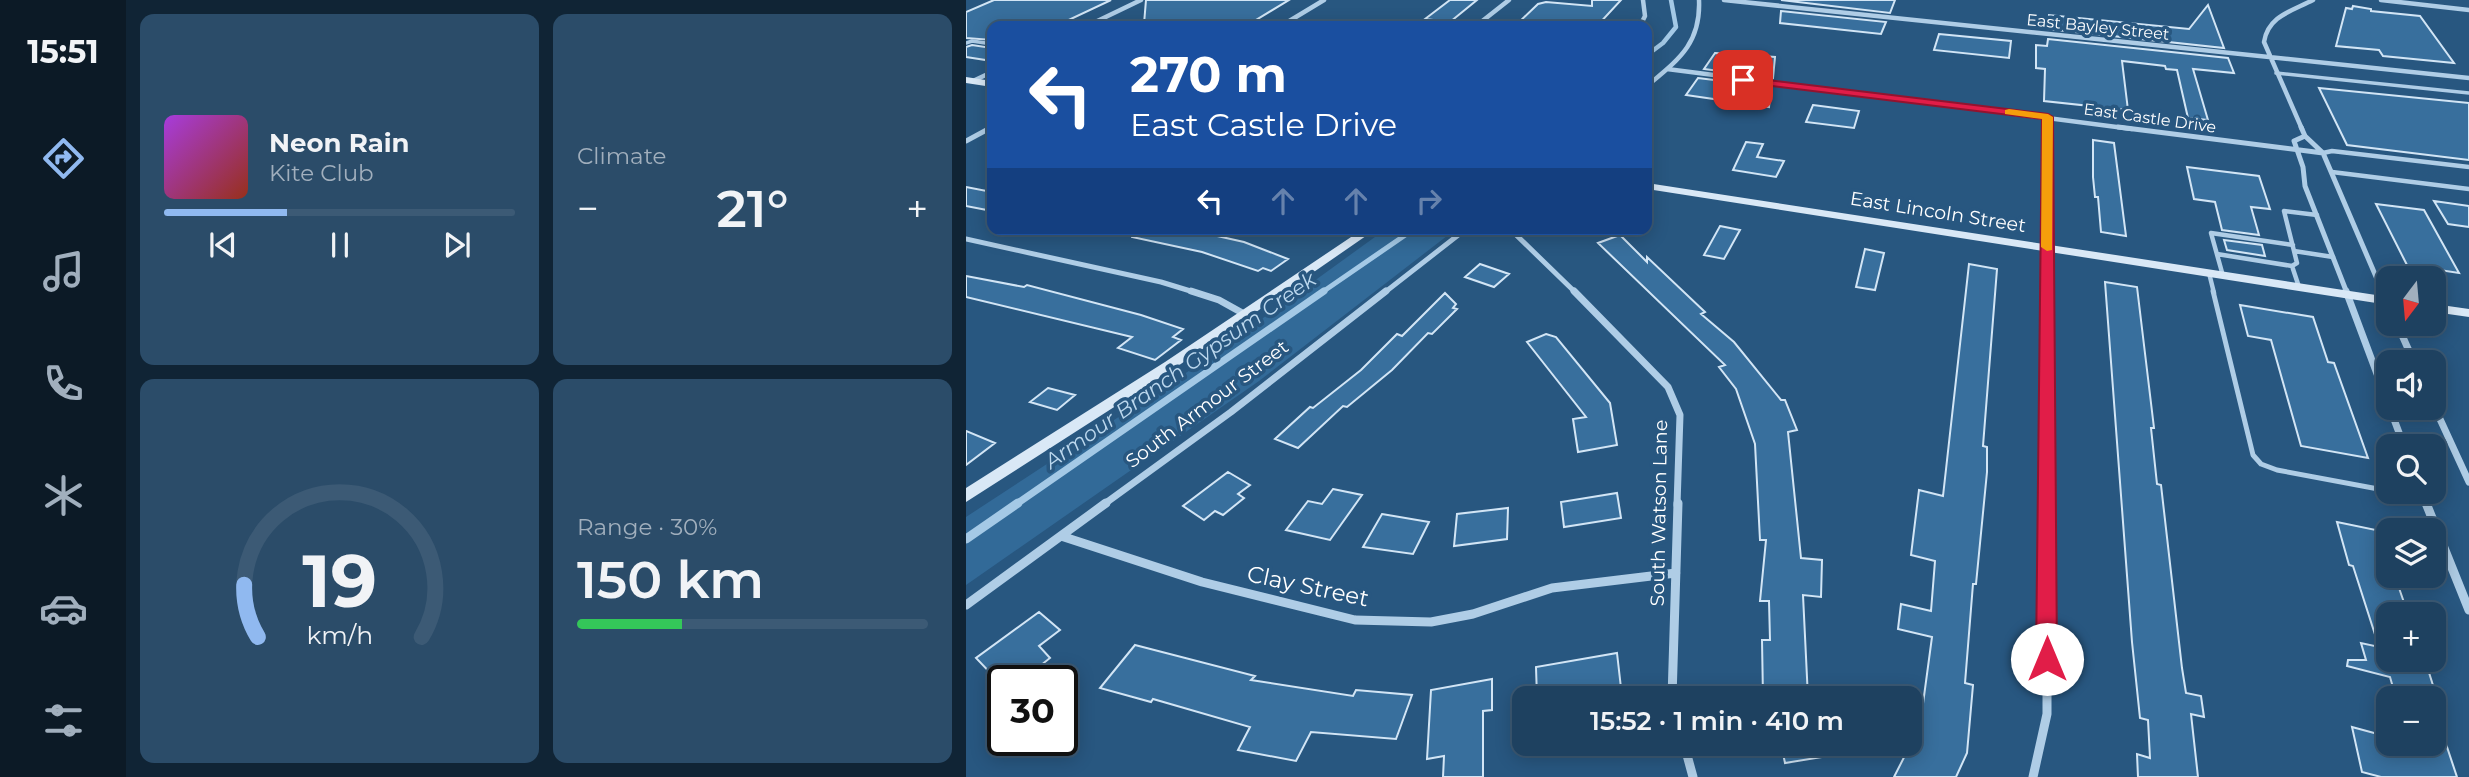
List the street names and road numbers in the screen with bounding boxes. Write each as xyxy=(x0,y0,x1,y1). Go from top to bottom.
street label: East Bayley Street xyxy=(2026,10,2171,44)
street label: East Castle Drive xyxy=(2083,99,2217,137)
street label: East Lincoln Street xyxy=(1848,187,2028,237)
street label: South Armour Street xyxy=(1121,335,1293,473)
street label: South Watson Lane xyxy=(1646,420,1672,606)
street label: Clay Street xyxy=(1245,559,1371,613)

